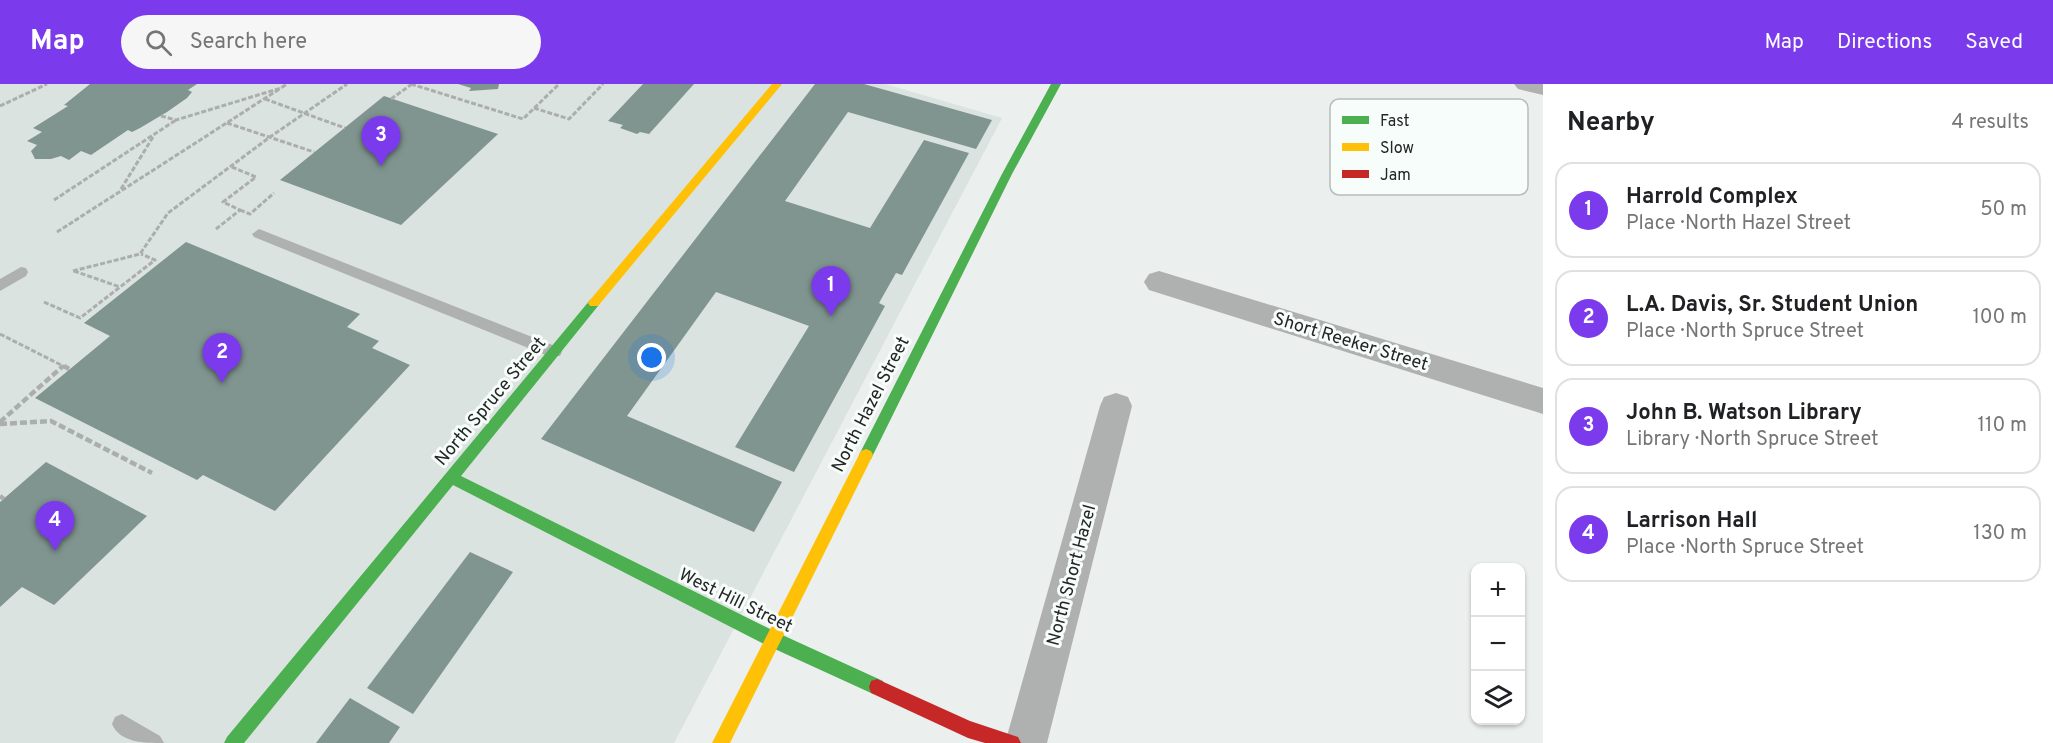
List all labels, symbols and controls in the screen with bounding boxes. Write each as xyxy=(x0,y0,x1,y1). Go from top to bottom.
search box xyxy=(121,15,541,69)
text: Map xyxy=(30,24,85,60)
icon: search xyxy=(142,26,175,59)
text: Search here xyxy=(190,29,307,56)
text: Map xyxy=(1764,29,1804,56)
text: Directions xyxy=(1837,29,1932,56)
text: Saved xyxy=(1965,29,2023,56)
legend xyxy=(1330,99,1528,195)
text: Nearby xyxy=(1567,107,1655,140)
text: 4 results xyxy=(1952,110,2029,136)
text: Fast xyxy=(1380,112,1410,132)
pin: 3 xyxy=(362,116,400,166)
text: Slow xyxy=(1380,139,1414,159)
text: Jam xyxy=(1380,166,1411,186)
text: Harrold Complex xyxy=(1626,184,1798,211)
text: 1 xyxy=(1585,197,1593,223)
text: 50 m xyxy=(1980,197,2027,223)
text: Place · North Hazel Street xyxy=(1626,211,1851,237)
pin: 1 xyxy=(812,266,850,316)
text: L.A. Davis, Sr. Student Union xyxy=(1626,292,1918,319)
text: 2 xyxy=(1582,305,1595,331)
text: 100 m xyxy=(1972,305,2027,331)
street label: Short Reeker Street xyxy=(1271,308,1431,377)
text: Place · North Spruce Street xyxy=(1626,319,1864,345)
street label: North Spruce Street xyxy=(431,333,552,471)
street label: North Hazel Street xyxy=(827,333,916,476)
pin: 2 xyxy=(202,334,242,383)
your location xyxy=(637,343,666,372)
text: John B. Watson Library xyxy=(1626,400,1862,427)
text: 3 xyxy=(1583,413,1595,439)
text: 110 m xyxy=(1978,413,2027,439)
text: Library · North Spruce Street xyxy=(1626,427,1879,453)
pin: 4 xyxy=(36,502,74,551)
street label: North Short Hazel xyxy=(1043,502,1102,648)
text: Larrison Hall xyxy=(1626,508,1757,535)
text: 4 xyxy=(1582,521,1595,547)
text: 130 m xyxy=(1973,521,2027,547)
text: Place · North Spruce Street xyxy=(1626,535,1864,561)
map controls xyxy=(1471,563,1525,725)
button: + xyxy=(1471,563,1525,617)
street label: West Hill Street xyxy=(675,564,796,639)
button: − xyxy=(1471,617,1525,671)
button: layers xyxy=(1471,671,1525,725)

